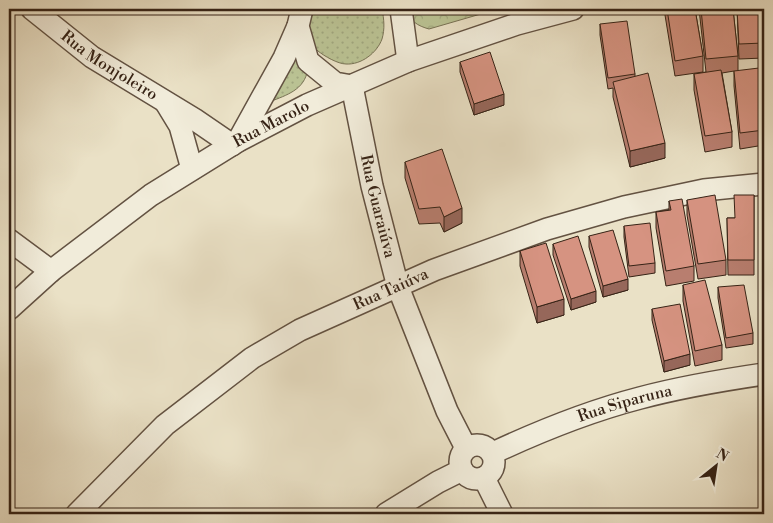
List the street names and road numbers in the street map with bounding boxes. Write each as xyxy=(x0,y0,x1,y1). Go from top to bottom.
street label: Rua Monjoleiro xyxy=(57,26,162,105)
street label: Rua Marolo xyxy=(230,96,313,152)
street label: Rua Guaraiúva xyxy=(356,153,400,261)
street label: Rua Taiúva xyxy=(350,263,432,315)
street label: Rua Siparuna xyxy=(575,380,675,427)

